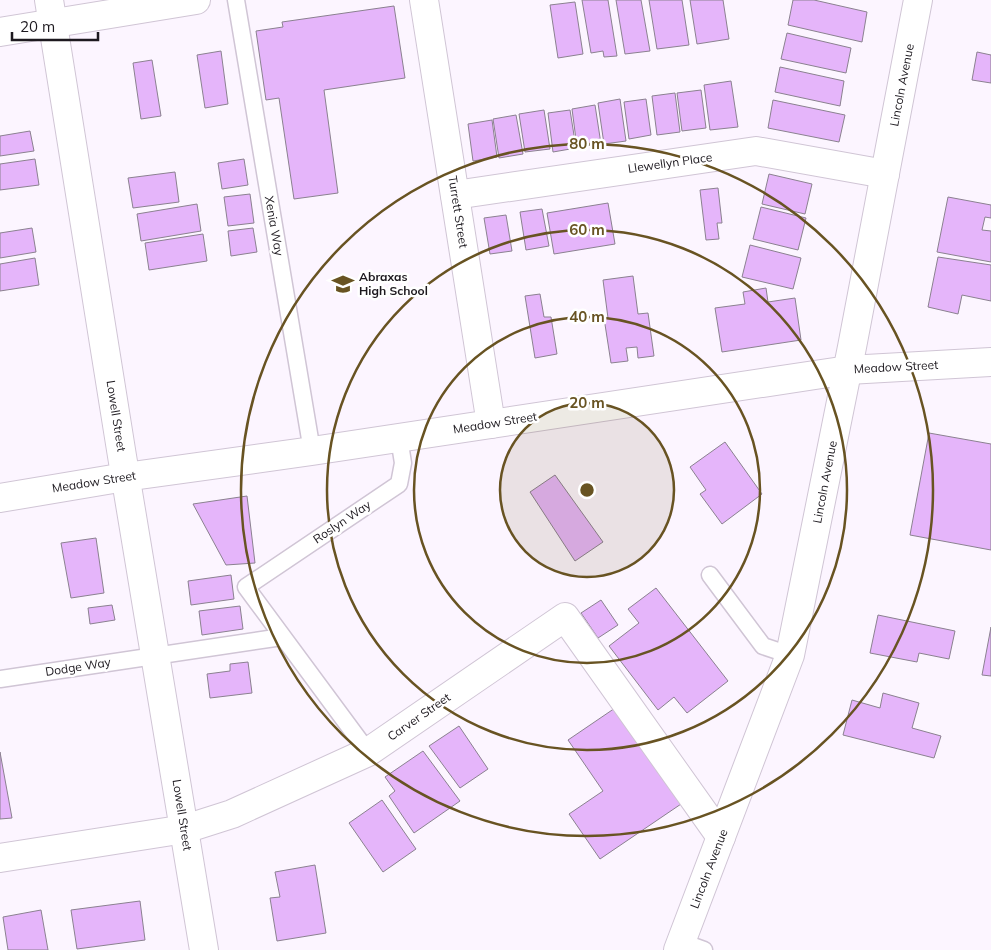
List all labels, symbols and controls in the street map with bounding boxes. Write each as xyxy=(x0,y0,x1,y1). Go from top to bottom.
scale bar xyxy=(12,10,99,42)
text: 20 m xyxy=(20,17,55,36)
street label: Lincoln Avenue xyxy=(886,42,917,128)
text: 80 m xyxy=(569,134,605,153)
street label: Llewellyn Place xyxy=(627,149,713,176)
street label: Turrett Street xyxy=(445,175,472,249)
street label: Xenia Way xyxy=(262,195,287,258)
text: 60 m xyxy=(569,220,605,239)
place label: Abraxas High School xyxy=(359,269,428,298)
school or university icon: Abraxas High School xyxy=(330,271,356,297)
text: 40 m xyxy=(569,307,605,326)
street label: Meadow Street xyxy=(853,357,939,376)
street label: Lowell Street xyxy=(103,379,130,453)
text: 20 m xyxy=(569,393,605,412)
street label: Meadow Street xyxy=(452,408,538,437)
street label: Lincoln Avenue xyxy=(809,439,840,525)
street label: Meadow Street xyxy=(51,467,137,496)
centre of rings xyxy=(578,481,596,499)
street label: Roslyn Way xyxy=(310,496,374,546)
street label: Dodge Way xyxy=(44,654,112,679)
street label: Carver Street xyxy=(384,689,453,744)
street label: Lowell Street xyxy=(169,778,196,852)
street label: Lincoln Avenue xyxy=(686,827,731,911)

